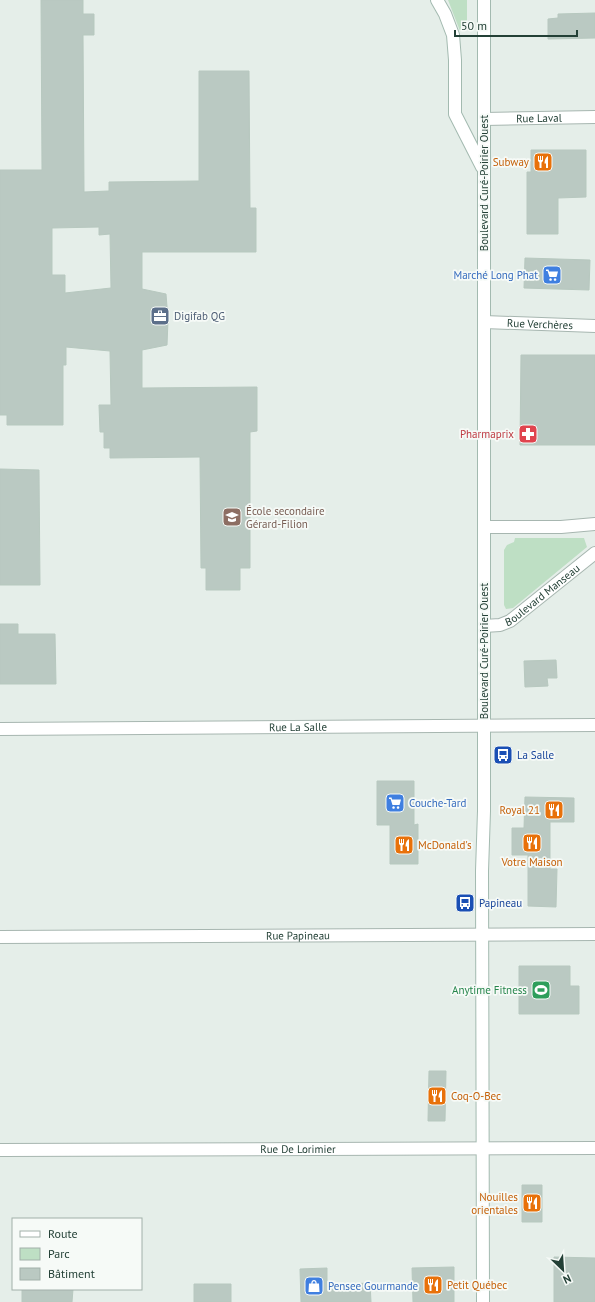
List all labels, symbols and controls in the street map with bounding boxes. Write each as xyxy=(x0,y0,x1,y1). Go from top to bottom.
scale bar xyxy=(455,12,577,38)
text: 50 m xyxy=(461,18,487,33)
street label: Rue Laval xyxy=(516,111,563,125)
street label: Boulevard Curé-Poirier Ouest xyxy=(477,115,491,251)
restaurant icon: Subway xyxy=(532,151,554,173)
place label: Subway xyxy=(493,155,530,169)
supermarket icon: Marché Long Phat xyxy=(541,264,563,286)
place label: Marché Long Phat xyxy=(453,268,538,282)
office icon: Digifab QG xyxy=(149,305,171,327)
place label: Digifab QG xyxy=(174,309,225,323)
street label: Rue Verchères xyxy=(507,316,574,332)
pharmacy icon: Pharmaprix xyxy=(517,423,539,445)
place label: Pharmaprix xyxy=(460,427,514,441)
place label: École secondaire Gérard-Filion xyxy=(246,504,325,531)
school or university icon: École secondaire Gérard-Filion xyxy=(221,506,243,528)
street label: Boulevard Manseau xyxy=(503,561,583,629)
street label: Boulevard Curé-Poirier Ouest xyxy=(477,583,491,719)
street label: Rue La Salle xyxy=(269,720,328,734)
bus stop icon: La Salle xyxy=(492,744,514,766)
place label: La Salle xyxy=(517,748,555,762)
supermarket icon: Couche-Tard xyxy=(384,792,406,814)
place label: Couche-Tard xyxy=(409,796,466,810)
restaurant icon: Royal 21 xyxy=(543,799,565,821)
place label: Royal 21 xyxy=(499,803,540,817)
restaurant icon: Votre Maison xyxy=(521,832,543,854)
restaurant icon: McDonald's xyxy=(393,834,415,856)
place label: McDonald's xyxy=(418,838,472,852)
place label: Votre Maison xyxy=(500,855,563,869)
bus stop icon: Papineau xyxy=(454,892,476,914)
place label: Papineau xyxy=(479,896,522,910)
street label: Rue Papineau xyxy=(266,928,330,943)
sports icon: Anytime Fitness xyxy=(530,979,552,1001)
place label: Anytime Fitness xyxy=(452,983,527,997)
restaurant icon: Coq-O-Bec xyxy=(426,1085,448,1107)
place label: Coq-O-Bec xyxy=(451,1089,501,1103)
street label: Rue De Lorimier xyxy=(260,1142,336,1156)
place label: Nouilles orientales xyxy=(471,1190,518,1217)
restaurant icon: Nouilles orientales xyxy=(521,1192,543,1214)
legend xyxy=(12,1218,142,1290)
text: Route xyxy=(48,1226,78,1241)
text: Parc xyxy=(48,1246,70,1261)
north arrow xyxy=(543,1250,583,1290)
text: Bâtiment xyxy=(48,1266,95,1281)
text: N xyxy=(561,1271,573,1287)
restaurant icon: Petit Québec xyxy=(422,1274,444,1296)
shop icon: Pensee Gourmande xyxy=(303,1275,325,1297)
place label: Petit Québec xyxy=(447,1278,507,1292)
place label: Pensee Gourmande xyxy=(328,1279,419,1293)

